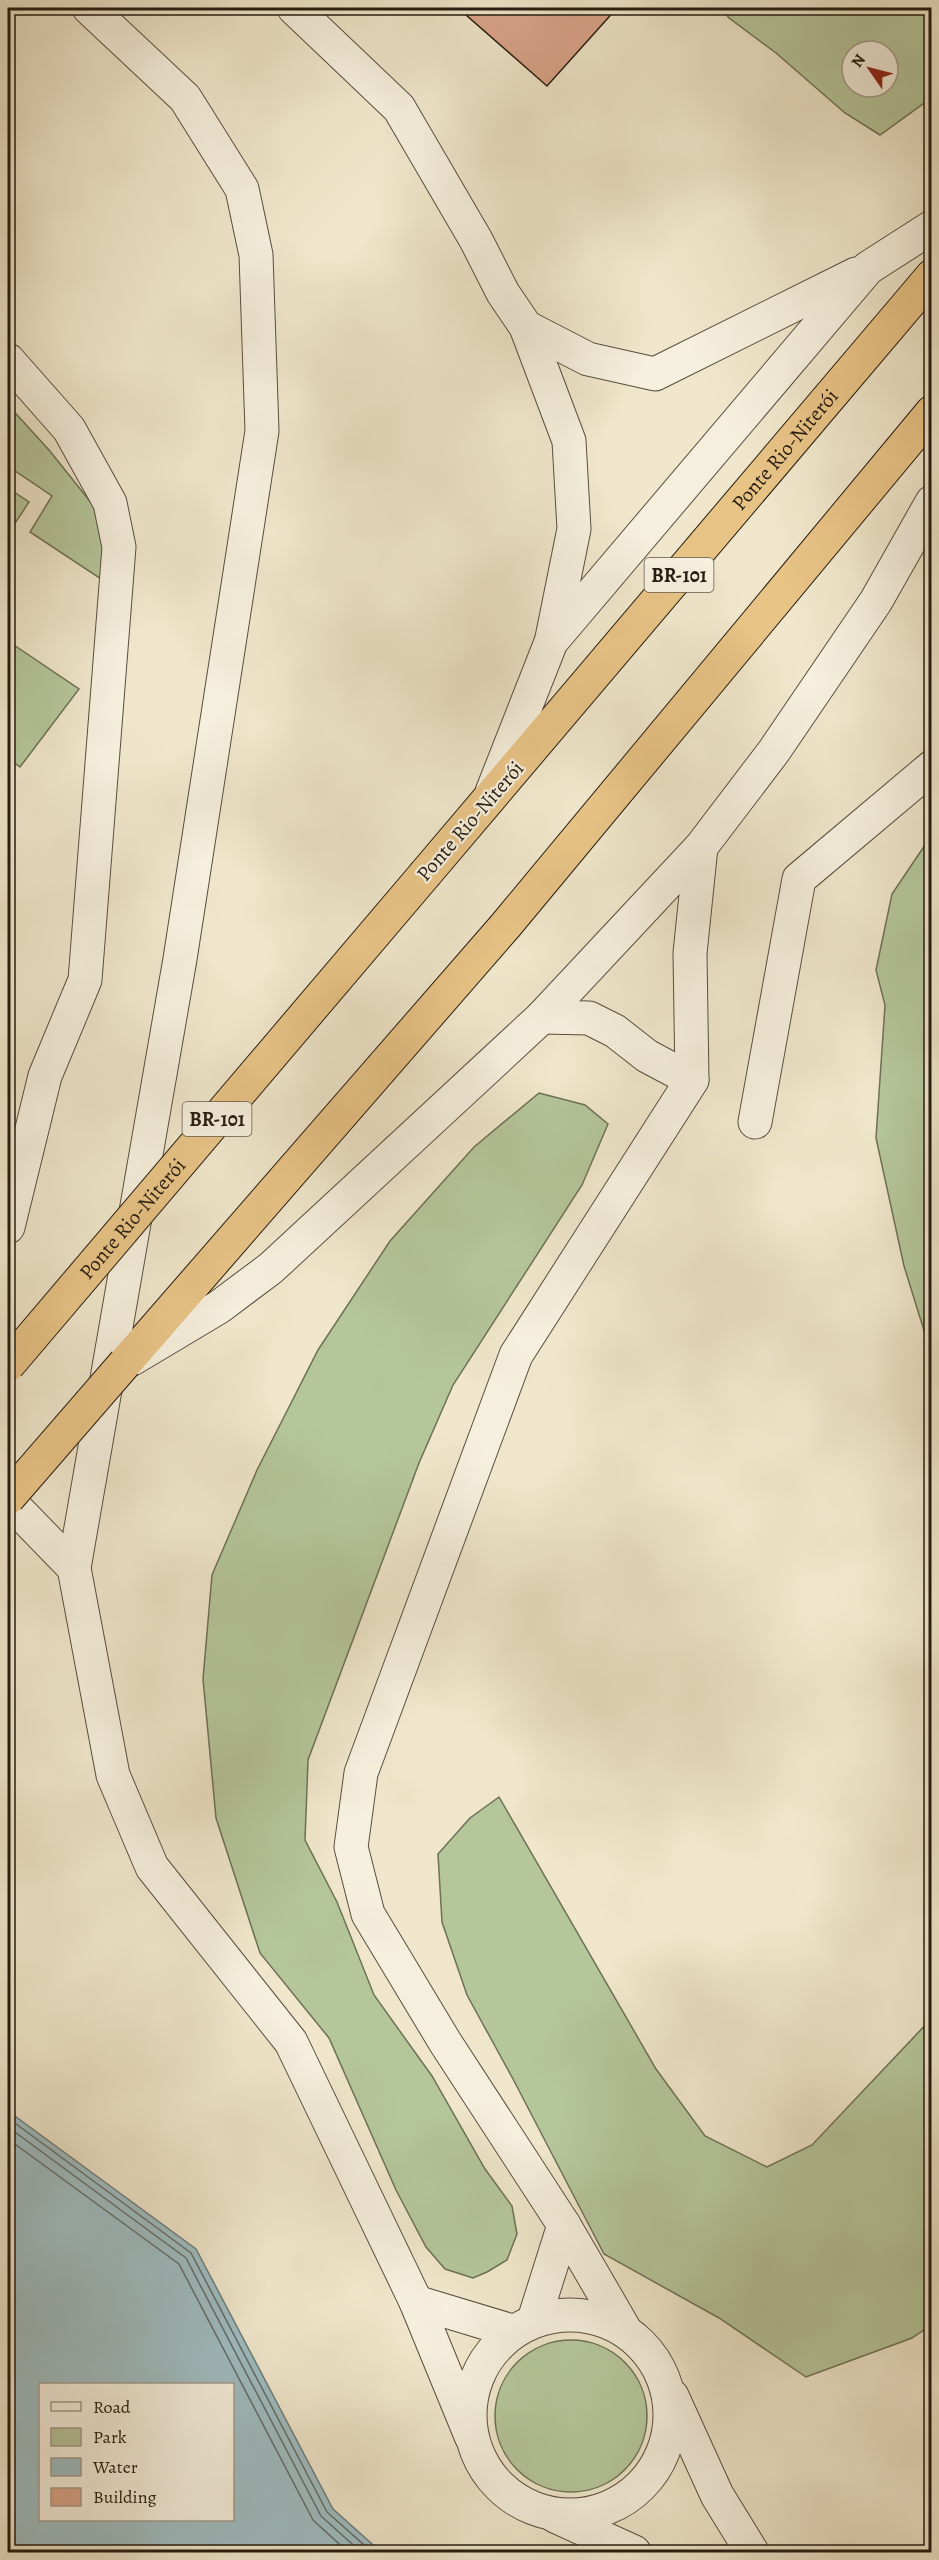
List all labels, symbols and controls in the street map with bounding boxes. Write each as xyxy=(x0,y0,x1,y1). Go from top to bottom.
north arrow xyxy=(840,39,900,99)
text: N xyxy=(846,50,871,72)
street label: Ponte Rio-Niterói xyxy=(725,383,844,516)
road number: BR-101 xyxy=(644,558,714,592)
street label: Ponte Rio-Niterói xyxy=(410,755,530,887)
road number: BR-101 xyxy=(182,1102,252,1136)
street label: Ponte Rio-Niterói xyxy=(73,1152,192,1285)
legend xyxy=(39,2383,234,2521)
text: Road xyxy=(93,2395,131,2419)
text: Park xyxy=(93,2425,127,2449)
text: Water xyxy=(92,2455,138,2479)
text: Building xyxy=(93,2485,157,2509)

